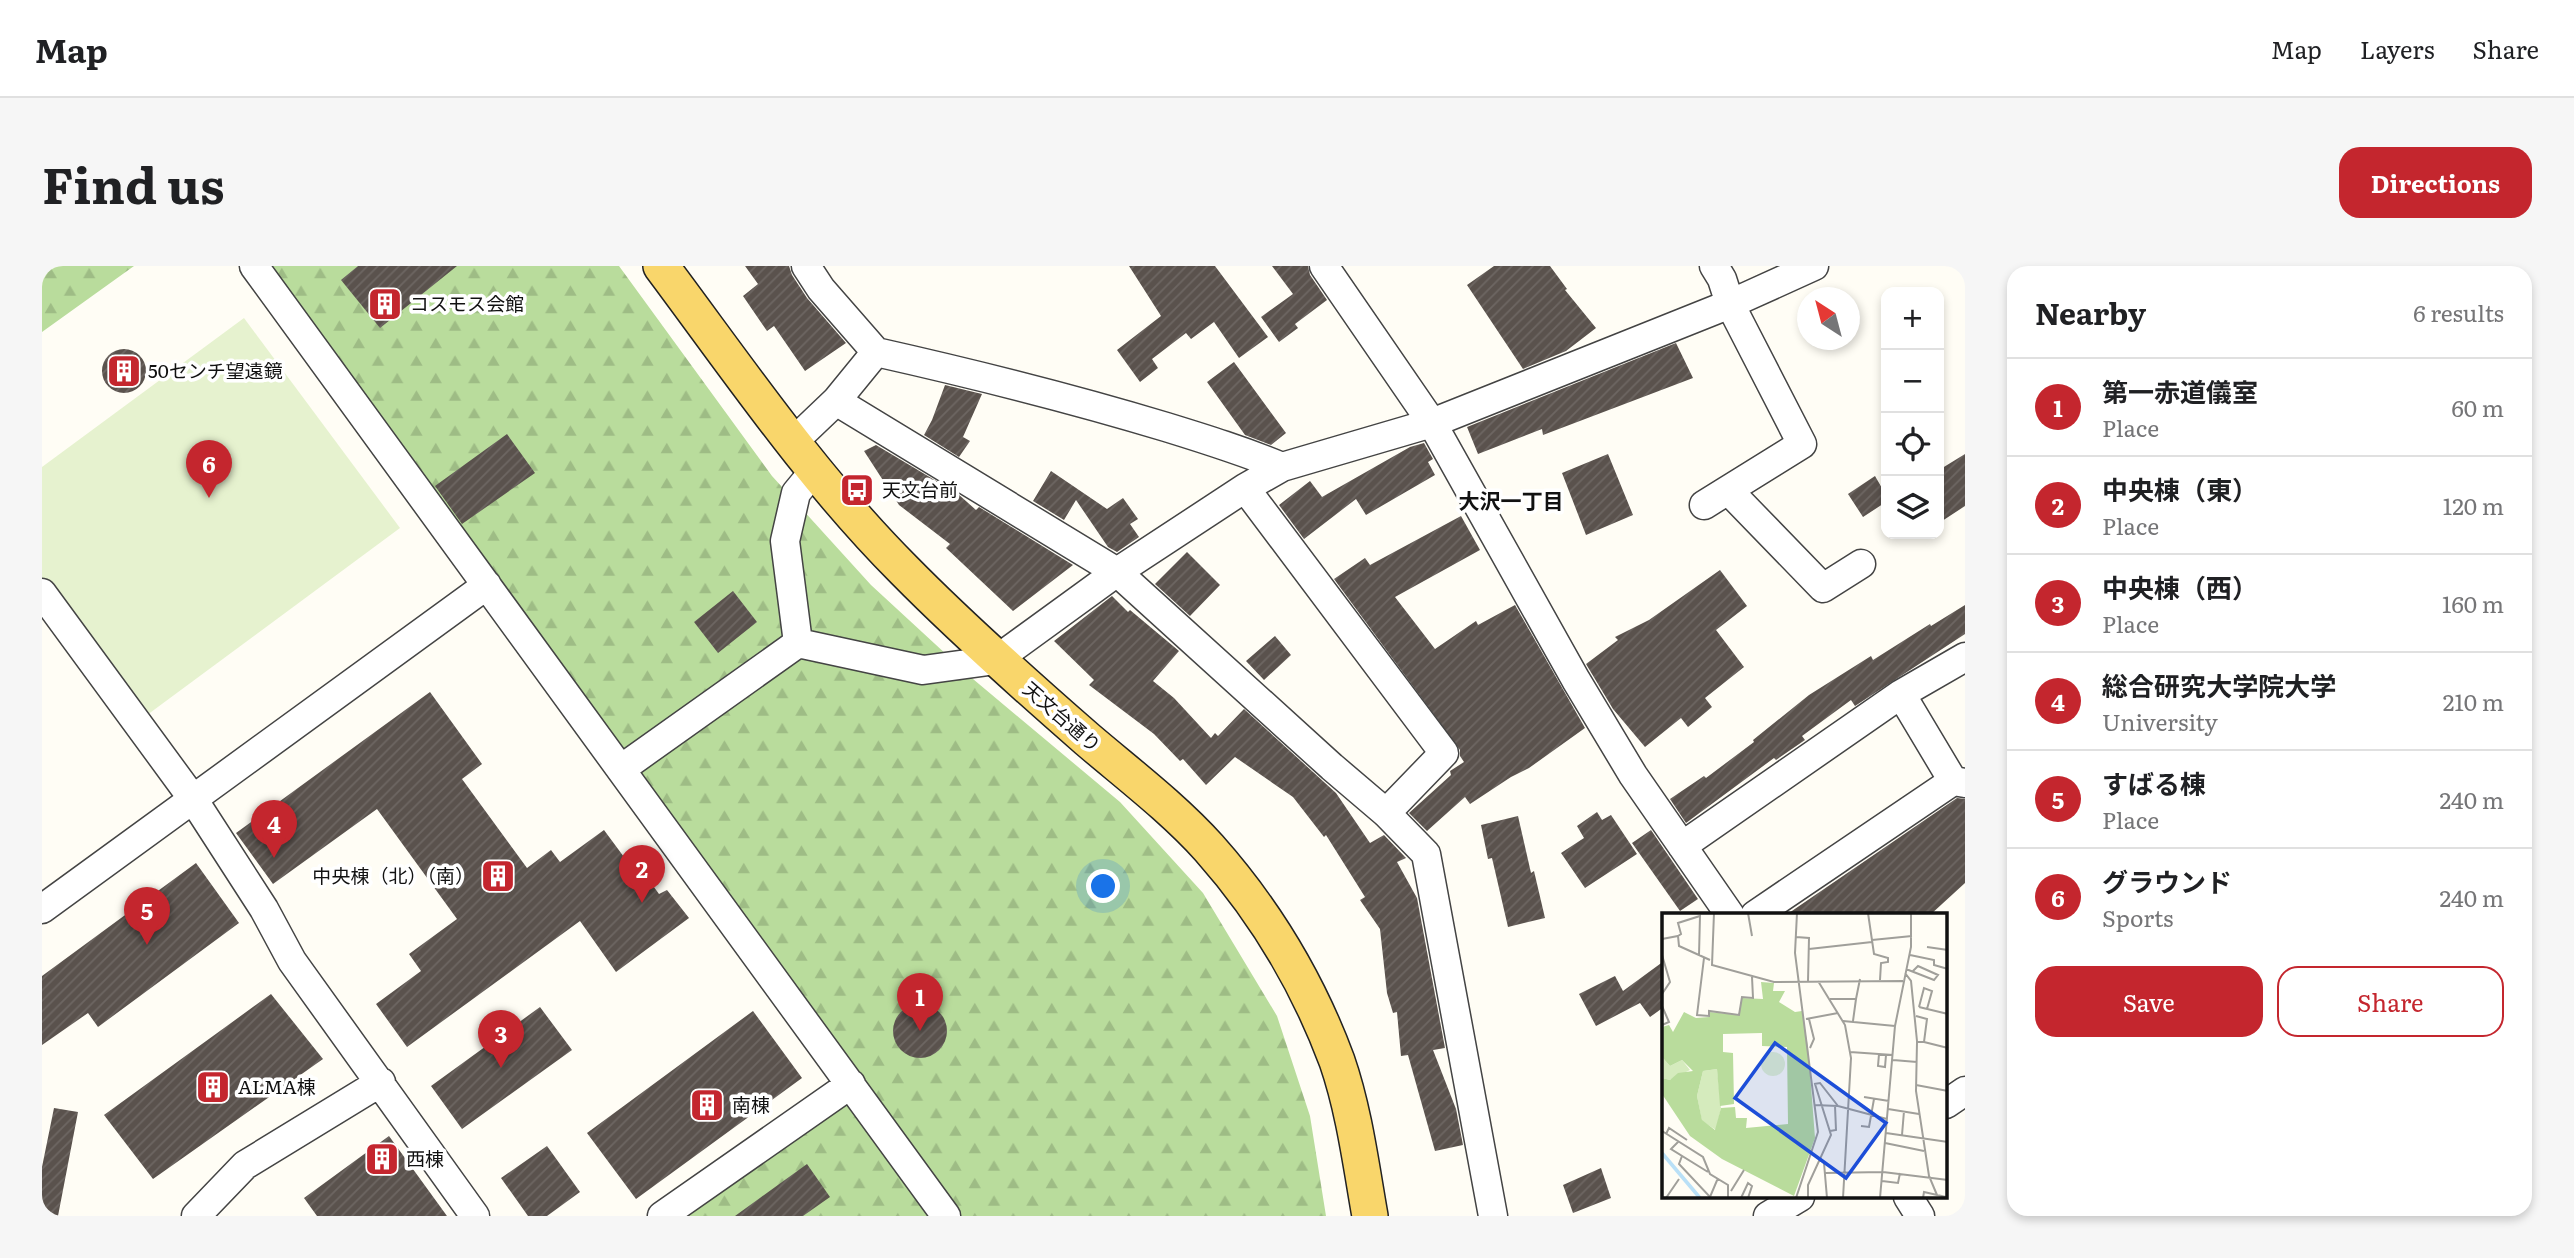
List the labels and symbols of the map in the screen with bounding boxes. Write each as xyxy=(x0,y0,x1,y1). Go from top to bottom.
building icon: コスモス会館 xyxy=(366,285,404,323)
north arrow xyxy=(1797,287,1860,350)
place label: コスモス会館 xyxy=(410,289,524,317)
building icon: 50センチ望遠鏡 xyxy=(105,352,143,390)
place label: 50センチ望遠鏡 xyxy=(148,356,283,384)
pin: 6 xyxy=(186,440,232,498)
bus stop icon: 天文台前 xyxy=(838,471,876,509)
place label: 天文台前 xyxy=(882,475,958,503)
district label: 大沢一丁目 xyxy=(1459,484,1564,515)
street label: 天文台通り xyxy=(1018,675,1108,758)
pin: 4 xyxy=(251,800,297,858)
pin: 2 xyxy=(619,845,665,903)
building icon: 中央棟（北）（南） xyxy=(479,857,517,895)
place label: 中央棟（北）（南） xyxy=(312,861,474,889)
your location xyxy=(1086,869,1120,903)
pin: 5 xyxy=(124,887,170,945)
inset map xyxy=(1662,913,1948,1198)
pin: 1 xyxy=(897,973,943,1031)
pin: 3 xyxy=(478,1010,524,1068)
building icon: ALMA棟 xyxy=(194,1068,232,1106)
place label: ALMA棟 xyxy=(238,1072,316,1100)
building icon: 南棟 xyxy=(688,1086,726,1124)
place label: 南棟 xyxy=(732,1090,770,1118)
building icon: 西棟 xyxy=(363,1140,401,1178)
place label: 西棟 xyxy=(406,1144,444,1172)

